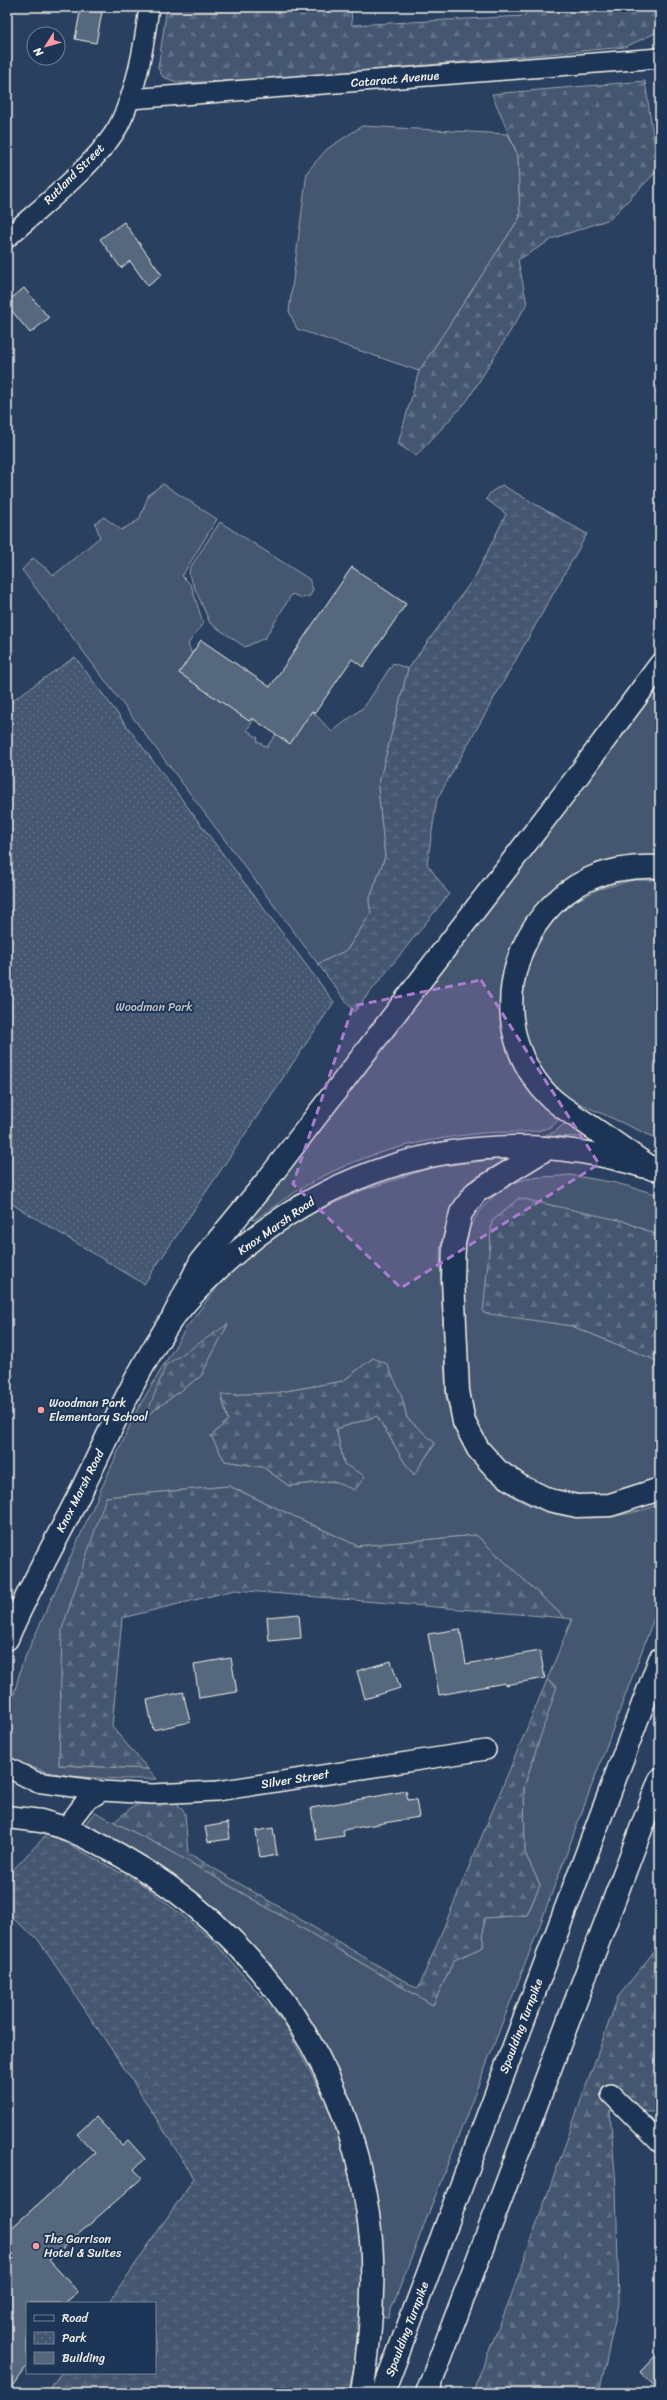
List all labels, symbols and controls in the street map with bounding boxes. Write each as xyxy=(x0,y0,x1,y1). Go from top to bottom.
north arrow xyxy=(26,26,66,66)
text: N xyxy=(28,43,49,61)
street label: Cataract Avenue xyxy=(350,64,440,94)
street label: Rutland Street xyxy=(38,138,110,210)
park label: Woodman Park xyxy=(115,996,193,1018)
street label: Knox Marsh Road xyxy=(233,1191,320,1261)
place label: Woodman Park Elementary School xyxy=(49,1392,149,1428)
marker: Woodman Park Elementary School xyxy=(36,1405,46,1415)
street label: Knox Marsh Road xyxy=(50,1445,111,1536)
street label: Silver Street xyxy=(259,1763,332,1795)
street label: Spaulding Turnpike xyxy=(493,1975,549,2077)
place label: The Garrison Hotel & Suites xyxy=(44,2228,122,2264)
marker: The Garrison Hotel & Suites xyxy=(31,2241,41,2251)
street label: Spaulding Turnpike xyxy=(379,2278,435,2380)
legend xyxy=(26,2302,156,2374)
text: Road xyxy=(62,2307,89,2329)
text: Park xyxy=(62,2327,87,2349)
text: Building xyxy=(62,2347,105,2369)

